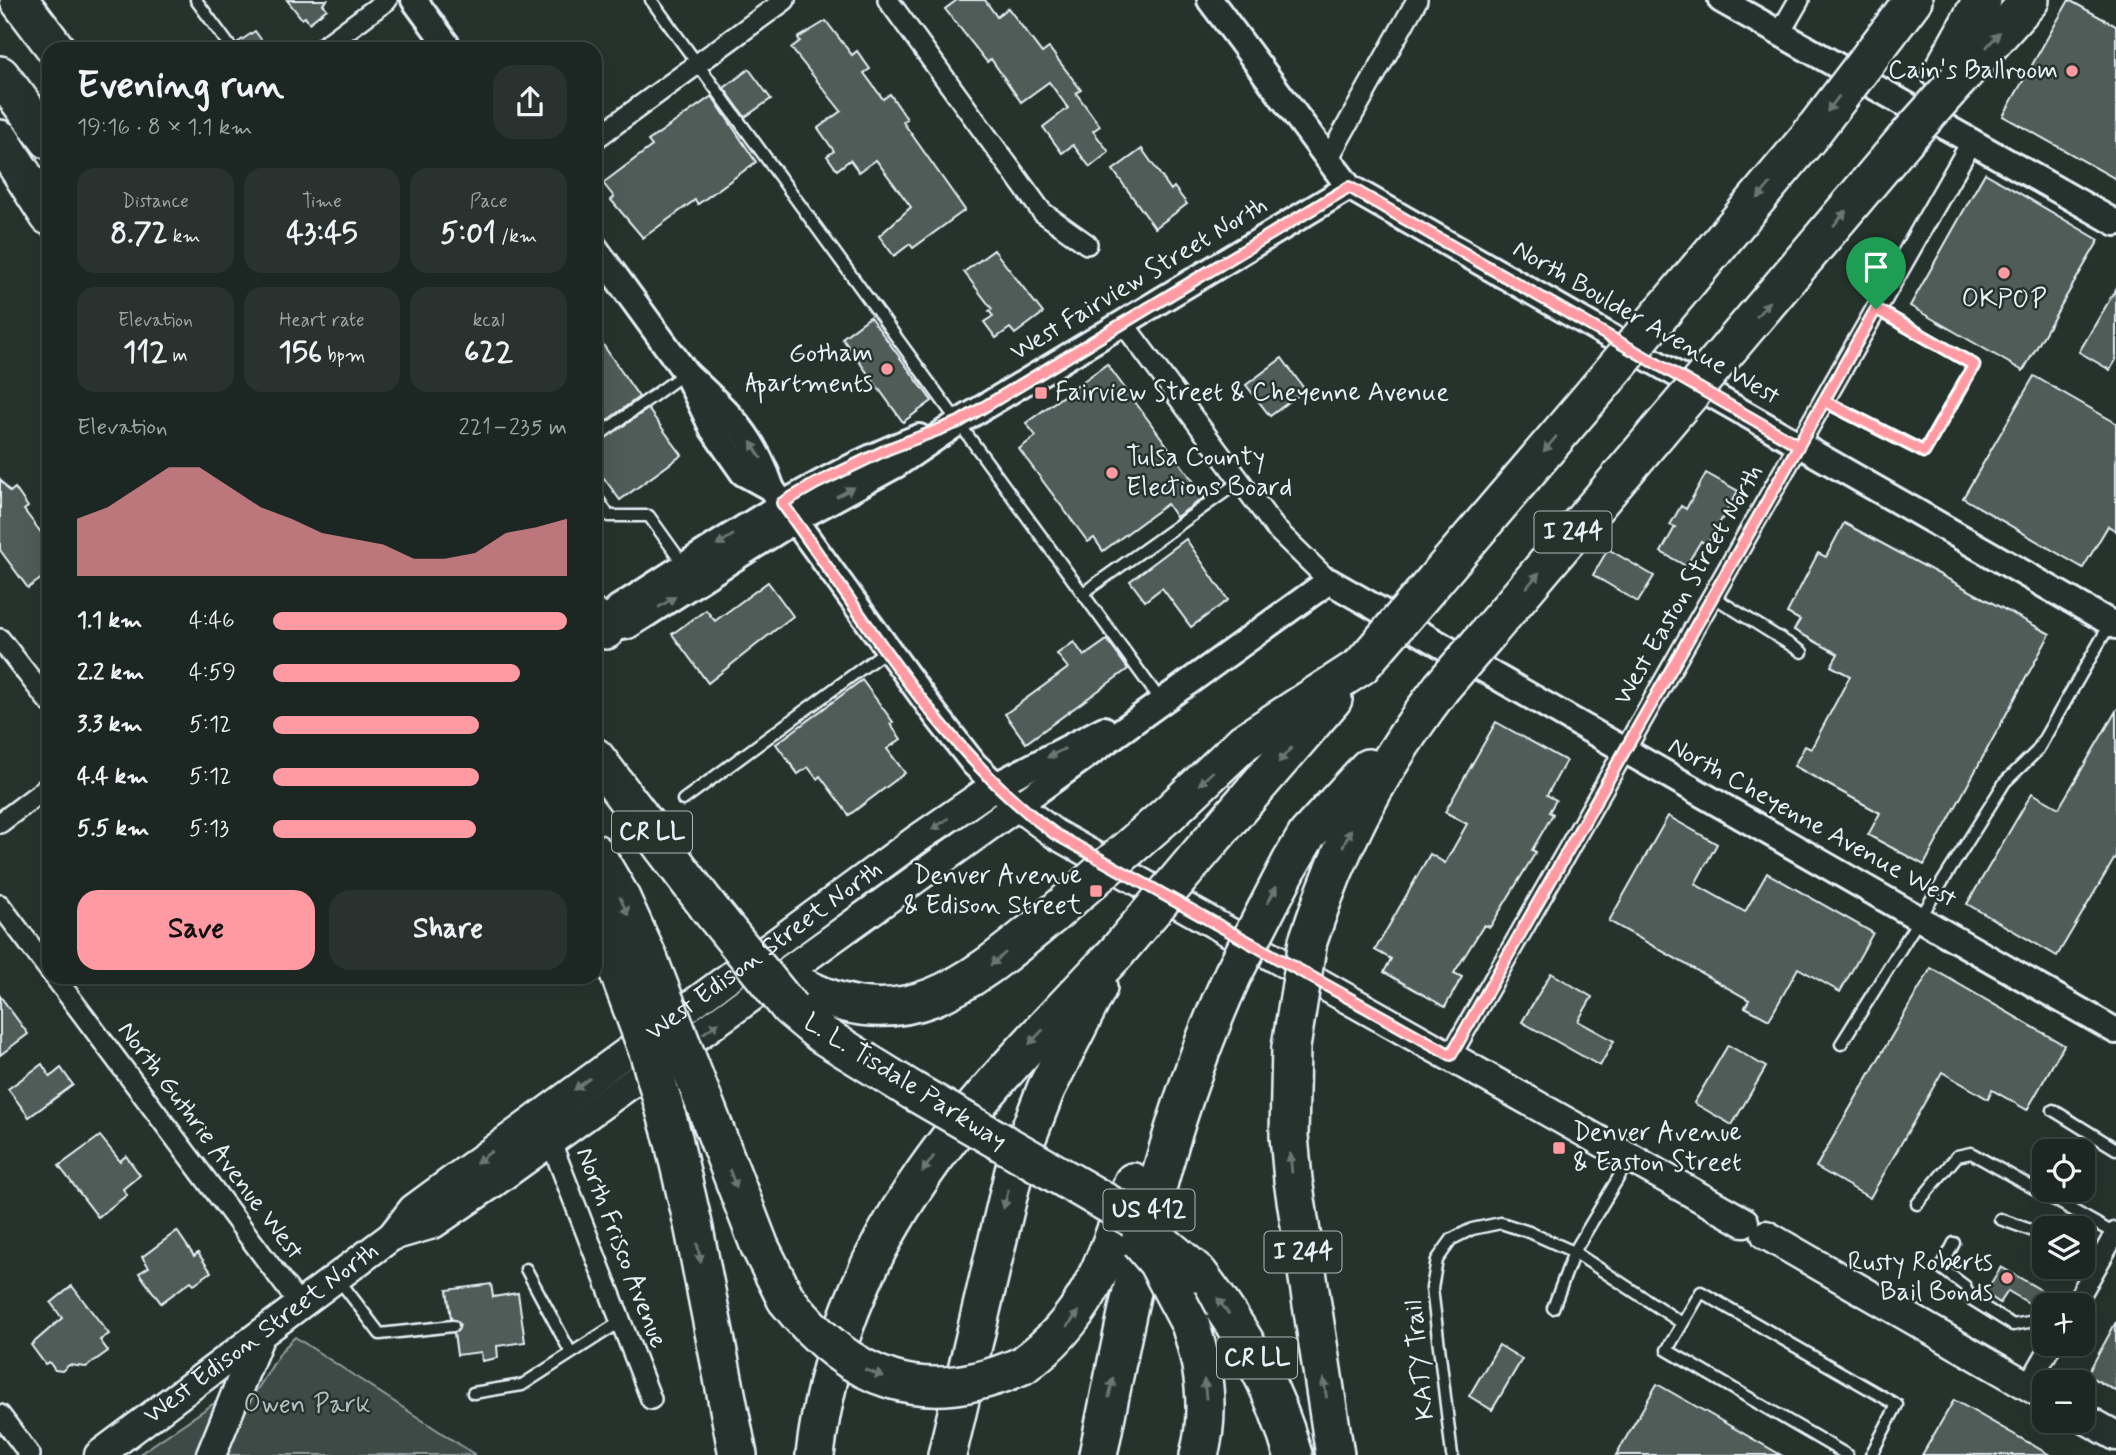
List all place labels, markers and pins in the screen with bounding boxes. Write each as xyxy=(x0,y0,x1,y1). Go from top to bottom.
place label: Cain's Ballroom xyxy=(1888,54,2058,88)
marker: Cain's Ballroom xyxy=(2064,63,2080,79)
pin xyxy=(1846,237,1906,309)
marker: OKPOP xyxy=(1996,265,2012,281)
place label: OKPOP xyxy=(1962,283,2046,317)
place label: Gotham Apartments xyxy=(745,337,873,404)
marker: Gotham Apartments xyxy=(879,361,895,377)
place label: Fairview Street & Cheyenne Avenue xyxy=(1055,376,1449,410)
marker: Fairview Street & Cheyenne Avenue xyxy=(1033,385,1049,401)
place label: Tulsa County Elections Board xyxy=(1126,441,1292,505)
marker: Tulsa County Elections Board xyxy=(1104,465,1120,481)
place label: Denver Avenue & Edison Street xyxy=(903,859,1082,923)
marker: Denver Avenue & Edison Street xyxy=(1088,883,1104,899)
place label: Denver Avenue & Easton Street xyxy=(1573,1116,1742,1180)
marker: Denver Avenue & Easton Street xyxy=(1551,1140,1567,1156)
place label: Rusty Roberts Bail Bonds xyxy=(1848,1246,1993,1310)
marker: Rusty Roberts Bail Bonds xyxy=(1999,1270,2015,1286)

